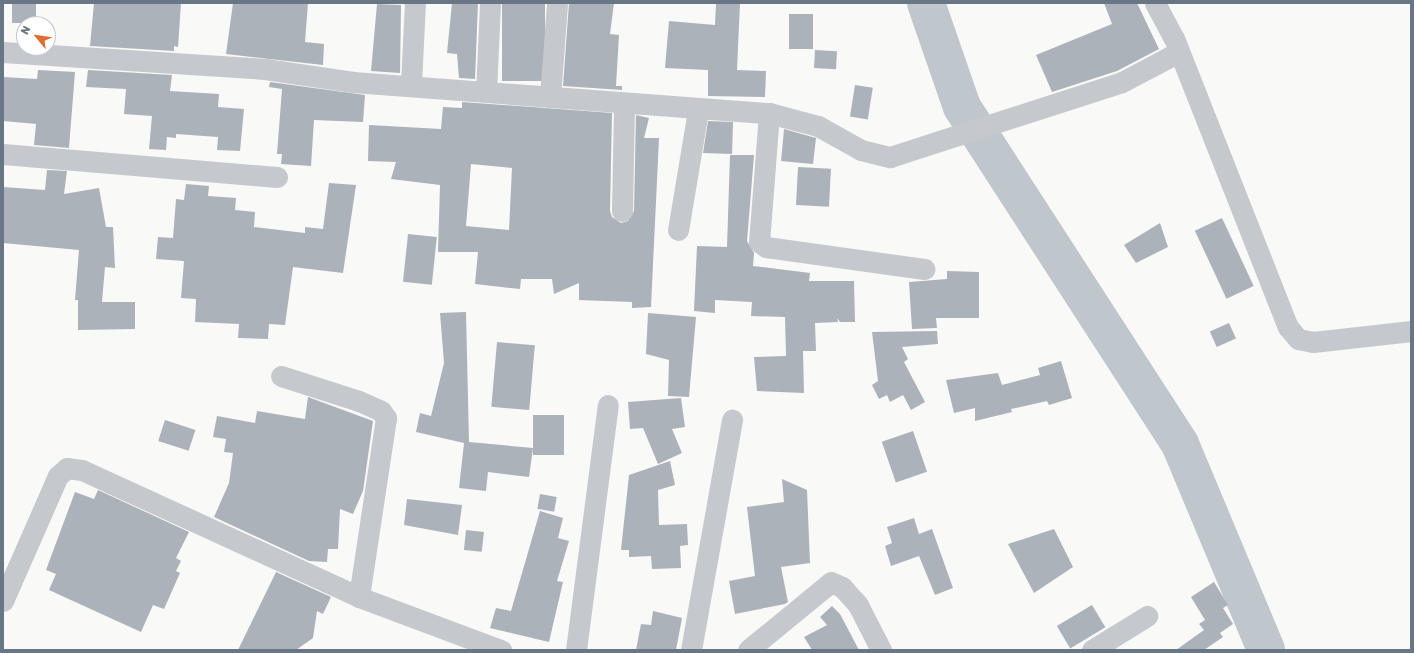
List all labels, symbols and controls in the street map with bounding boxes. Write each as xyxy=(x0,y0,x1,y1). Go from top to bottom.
north arrow xyxy=(16,16,56,56)
text: N xyxy=(18,24,34,37)

